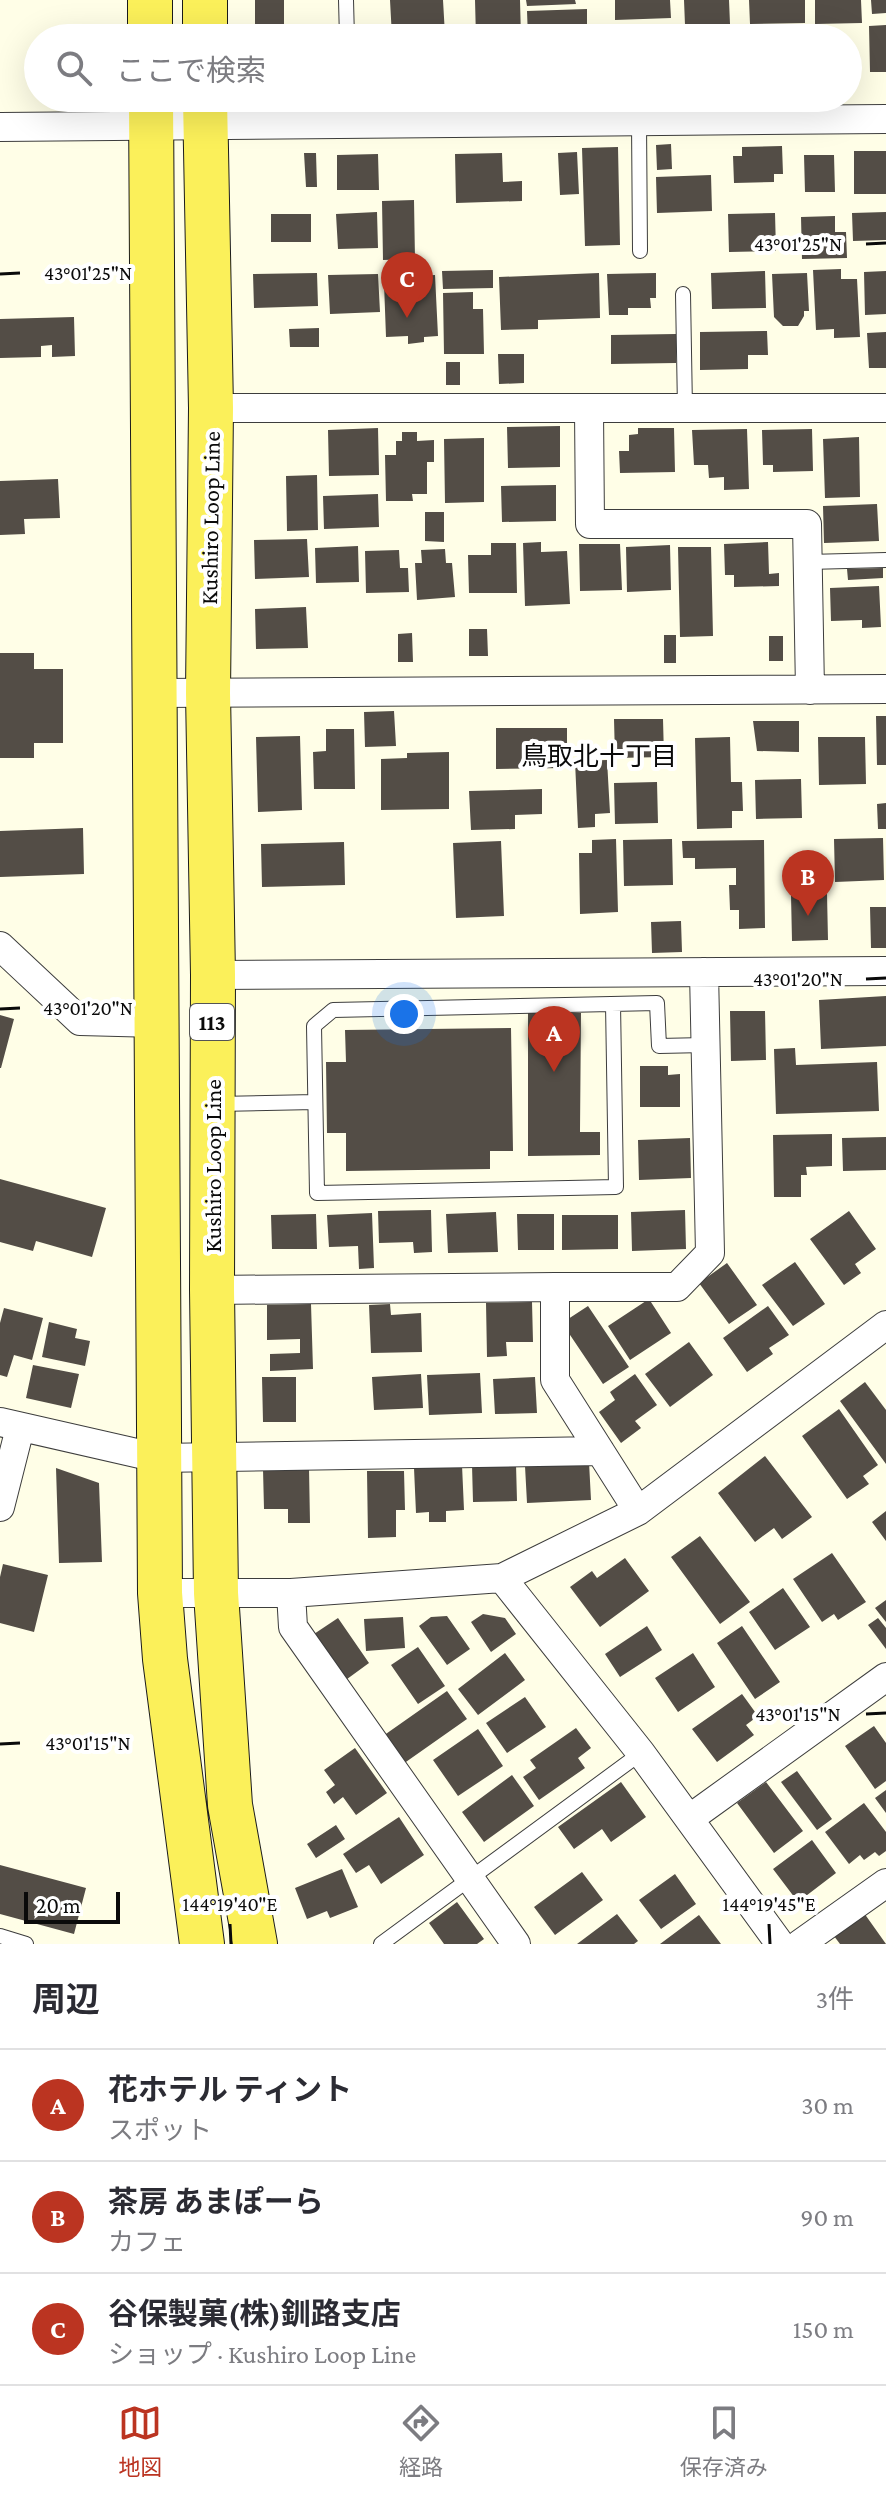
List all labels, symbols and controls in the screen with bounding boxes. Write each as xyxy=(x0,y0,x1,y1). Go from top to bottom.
search box xyxy=(24,24,862,112)
icon: search xyxy=(52,46,96,90)
text: ここで検索 xyxy=(116,54,266,87)
text: 43°01'25"N xyxy=(754,233,842,255)
pin: C xyxy=(381,252,433,318)
text: 43°01'25"N xyxy=(44,262,132,284)
street label: Kushiro Loop Line xyxy=(195,431,225,605)
district label: 鳥取北十丁目 xyxy=(521,742,677,771)
pin: B xyxy=(782,850,834,916)
text: 43°01'20"N xyxy=(753,968,843,990)
your location xyxy=(384,994,424,1034)
text: 43°01'20"N xyxy=(43,997,133,1019)
road number: 113 xyxy=(190,1004,234,1040)
pin: A xyxy=(528,1006,580,1072)
street label: Kushiro Loop Line xyxy=(199,1079,226,1253)
text: 43°01'15"N xyxy=(755,1703,841,1725)
text: 43°01'15"N xyxy=(45,1732,131,1754)
scale bar xyxy=(24,1888,120,1924)
text: 20 m xyxy=(36,1893,81,1918)
text: 144°19'40"E xyxy=(183,1893,278,1915)
text: 144°19'45"E xyxy=(722,1893,816,1915)
text: 周辺 xyxy=(32,1981,100,2018)
text: 3件 xyxy=(816,1985,854,2014)
text: 花ホテル ティント xyxy=(108,2073,352,2106)
text: A xyxy=(50,2091,66,2120)
text: 30 m xyxy=(801,2091,854,2120)
text: スポット xyxy=(108,2116,212,2145)
text: 茶房 あまぽーら xyxy=(108,2185,324,2218)
text: B xyxy=(50,2203,66,2232)
text: 90 m xyxy=(800,2203,854,2232)
text: カフェ xyxy=(108,2228,186,2257)
text: 谷保製菓(株)釧路支店 xyxy=(108,2297,401,2330)
text: C xyxy=(50,2315,66,2344)
text: 150 m xyxy=(793,2315,854,2344)
text: ショップ · Kushiro Loop Line xyxy=(108,2340,416,2369)
tab: 地図 xyxy=(118,2401,162,2481)
tab: 経路 xyxy=(399,2401,443,2481)
tab: 保存済み xyxy=(680,2401,768,2481)

